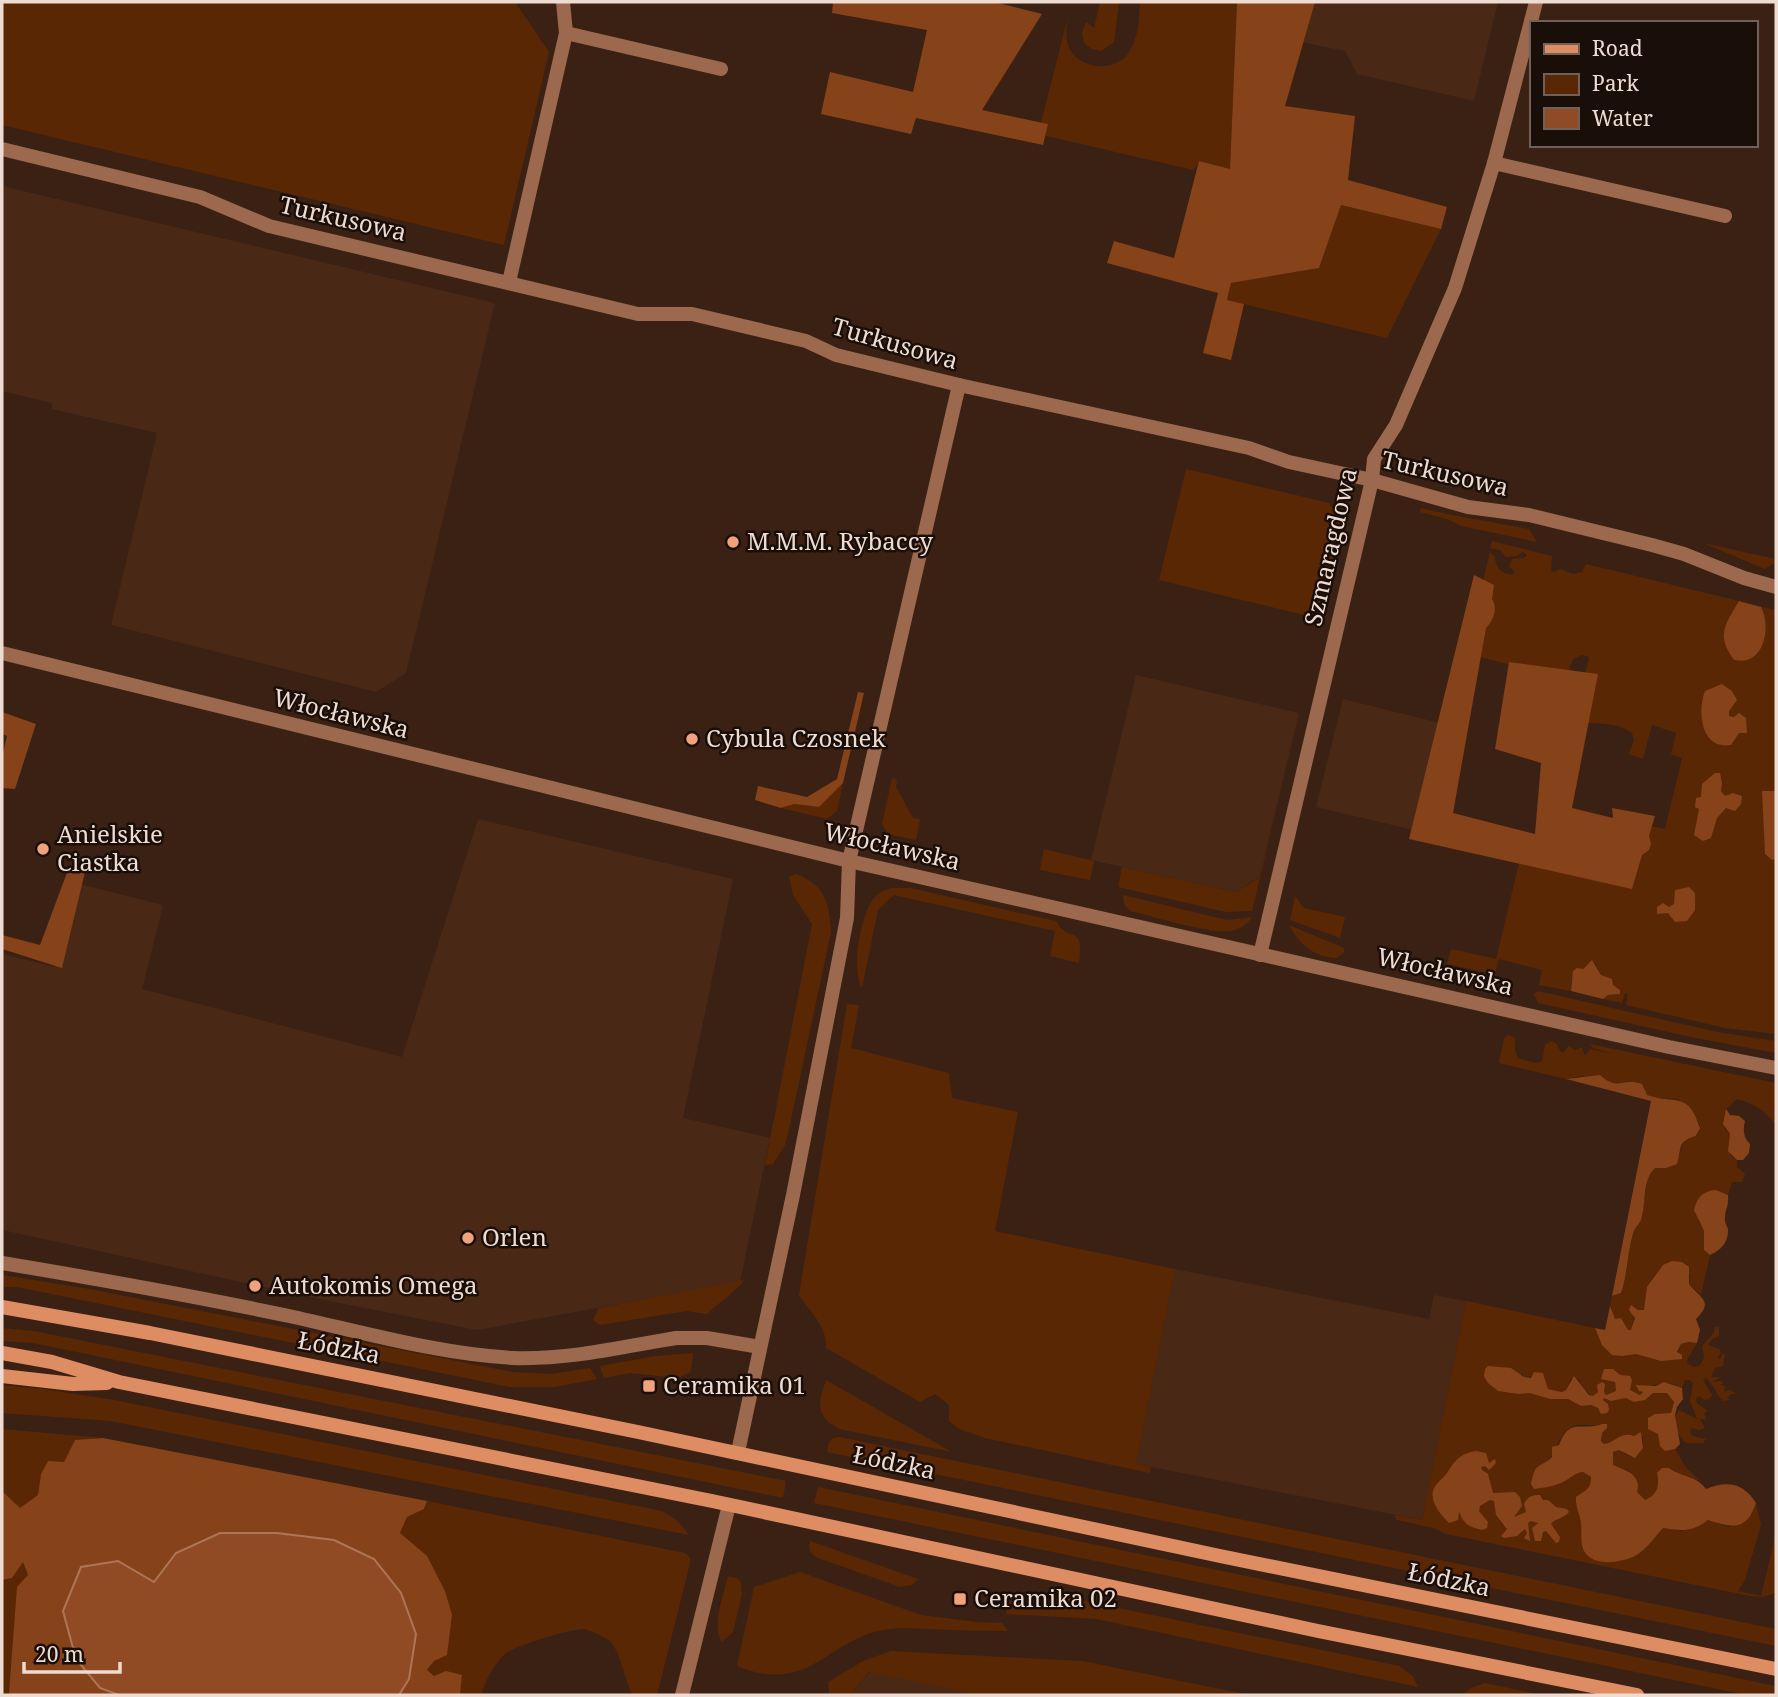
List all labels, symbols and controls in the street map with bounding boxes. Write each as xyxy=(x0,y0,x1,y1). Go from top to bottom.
legend xyxy=(1530,21,1757,147)
text: Road xyxy=(1592,34,1643,62)
text: Park xyxy=(1592,69,1639,97)
text: Water xyxy=(1592,104,1653,132)
street label: Turkusowa xyxy=(277,187,410,248)
street label: Turkusowa xyxy=(829,309,962,376)
street label: Turkusowa xyxy=(1379,442,1512,503)
street label: Szmaragdowa xyxy=(1295,464,1364,629)
place label: M.M.M. Rybaccy xyxy=(747,524,933,557)
marker: M.M.M. Rybaccy xyxy=(725,534,741,550)
street label: Włocławska xyxy=(270,680,413,745)
place label: Cybula Czosnek xyxy=(706,721,886,754)
marker: Cybula Czosnek xyxy=(684,731,700,747)
street label: Włocławska xyxy=(821,814,964,877)
place label: Anielskie Ciastka xyxy=(57,817,163,878)
marker: Anielskie Ciastka xyxy=(35,841,51,857)
street label: Włocławska xyxy=(1374,939,1517,1002)
place label: Orlen xyxy=(482,1220,547,1253)
marker: Orlen xyxy=(460,1230,476,1246)
place label: Autokomis Omega xyxy=(269,1268,478,1301)
marker: Autokomis Omega xyxy=(247,1278,263,1294)
street label: Łódzka xyxy=(295,1322,383,1371)
place label: Ceramika 01 xyxy=(663,1368,806,1401)
marker: Ceramika 01 xyxy=(641,1378,657,1394)
street label: Łódzka xyxy=(850,1437,939,1486)
street label: Łódzka xyxy=(1405,1554,1494,1603)
place label: Ceramika 02 xyxy=(974,1581,1117,1614)
marker: Ceramika 02 xyxy=(952,1591,968,1607)
scale bar xyxy=(24,1630,121,1674)
text: 20 m xyxy=(35,1640,84,1668)

